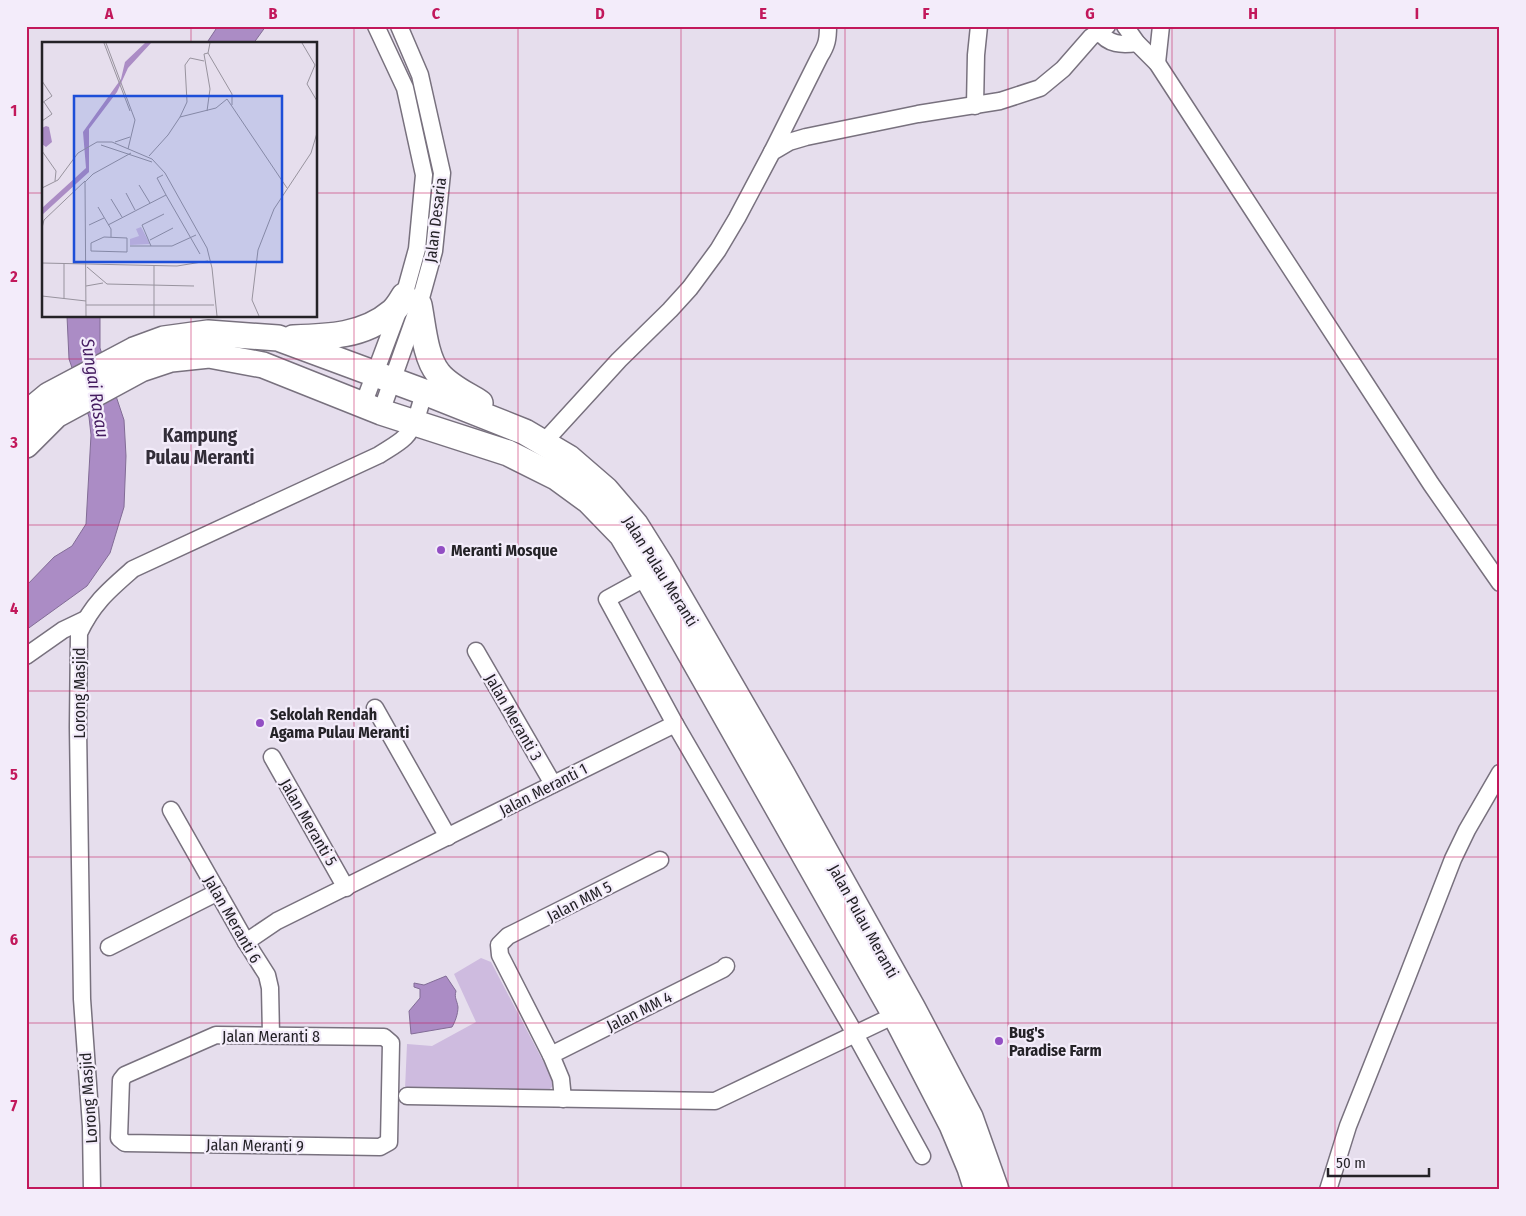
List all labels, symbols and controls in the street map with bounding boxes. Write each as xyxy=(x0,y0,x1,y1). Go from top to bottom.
text: A xyxy=(104,4,114,23)
text: B xyxy=(269,4,278,23)
text: C xyxy=(432,4,441,23)
text: D xyxy=(595,4,605,23)
text: E xyxy=(759,4,767,23)
text: F xyxy=(922,4,930,23)
text: G xyxy=(1085,4,1095,23)
text: H xyxy=(1248,4,1258,23)
text: I xyxy=(1415,4,1419,23)
inset map xyxy=(42,42,318,318)
text: 1 xyxy=(11,101,17,120)
street label: Jalan Desaria xyxy=(421,176,450,264)
text: 2 xyxy=(9,267,18,286)
water label: Sungai Rasau xyxy=(76,336,114,439)
district label: Kampung Pulau Meranti xyxy=(146,424,255,469)
text: 3 xyxy=(9,433,18,452)
street label: Jalan Pulau Meranti xyxy=(619,513,702,630)
place label: Meranti Mosque xyxy=(451,541,558,560)
marker: Meranti Mosque xyxy=(435,544,447,556)
text: 4 xyxy=(10,599,18,618)
street label: Lorong Masjid xyxy=(70,648,89,739)
street label: Jalan Meranti 3 xyxy=(481,670,546,764)
place label: Sekolah Rendah Agama Pulau Meranti xyxy=(269,705,409,742)
marker: Sekolah Rendah Agama Pulau Meranti xyxy=(254,717,266,729)
street label: Jalan Meranti 1 xyxy=(496,759,590,820)
text: 5 xyxy=(10,765,18,784)
street label: Jalan Meranti 5 xyxy=(276,775,341,869)
street label: Jalan Pulau Meranti xyxy=(825,861,903,981)
street label: Jalan Meranti 6 xyxy=(200,872,265,966)
street label: Jalan MM 5 xyxy=(544,877,615,926)
text: 6 xyxy=(10,930,18,949)
street label: Jalan MM 4 xyxy=(603,987,675,1035)
place label: Bug's Paradise Farm xyxy=(1009,1023,1102,1060)
street label: Jalan Meranti 8 xyxy=(222,1027,320,1046)
marker: Bug's Paradise Farm xyxy=(993,1035,1005,1047)
street label: Lorong Masjid xyxy=(76,1052,101,1144)
text: 7 xyxy=(11,1096,18,1115)
street label: Jalan Meranti 9 xyxy=(206,1135,304,1156)
scale bar xyxy=(1328,1146,1430,1178)
text: 50 m xyxy=(1336,1154,1366,1172)

